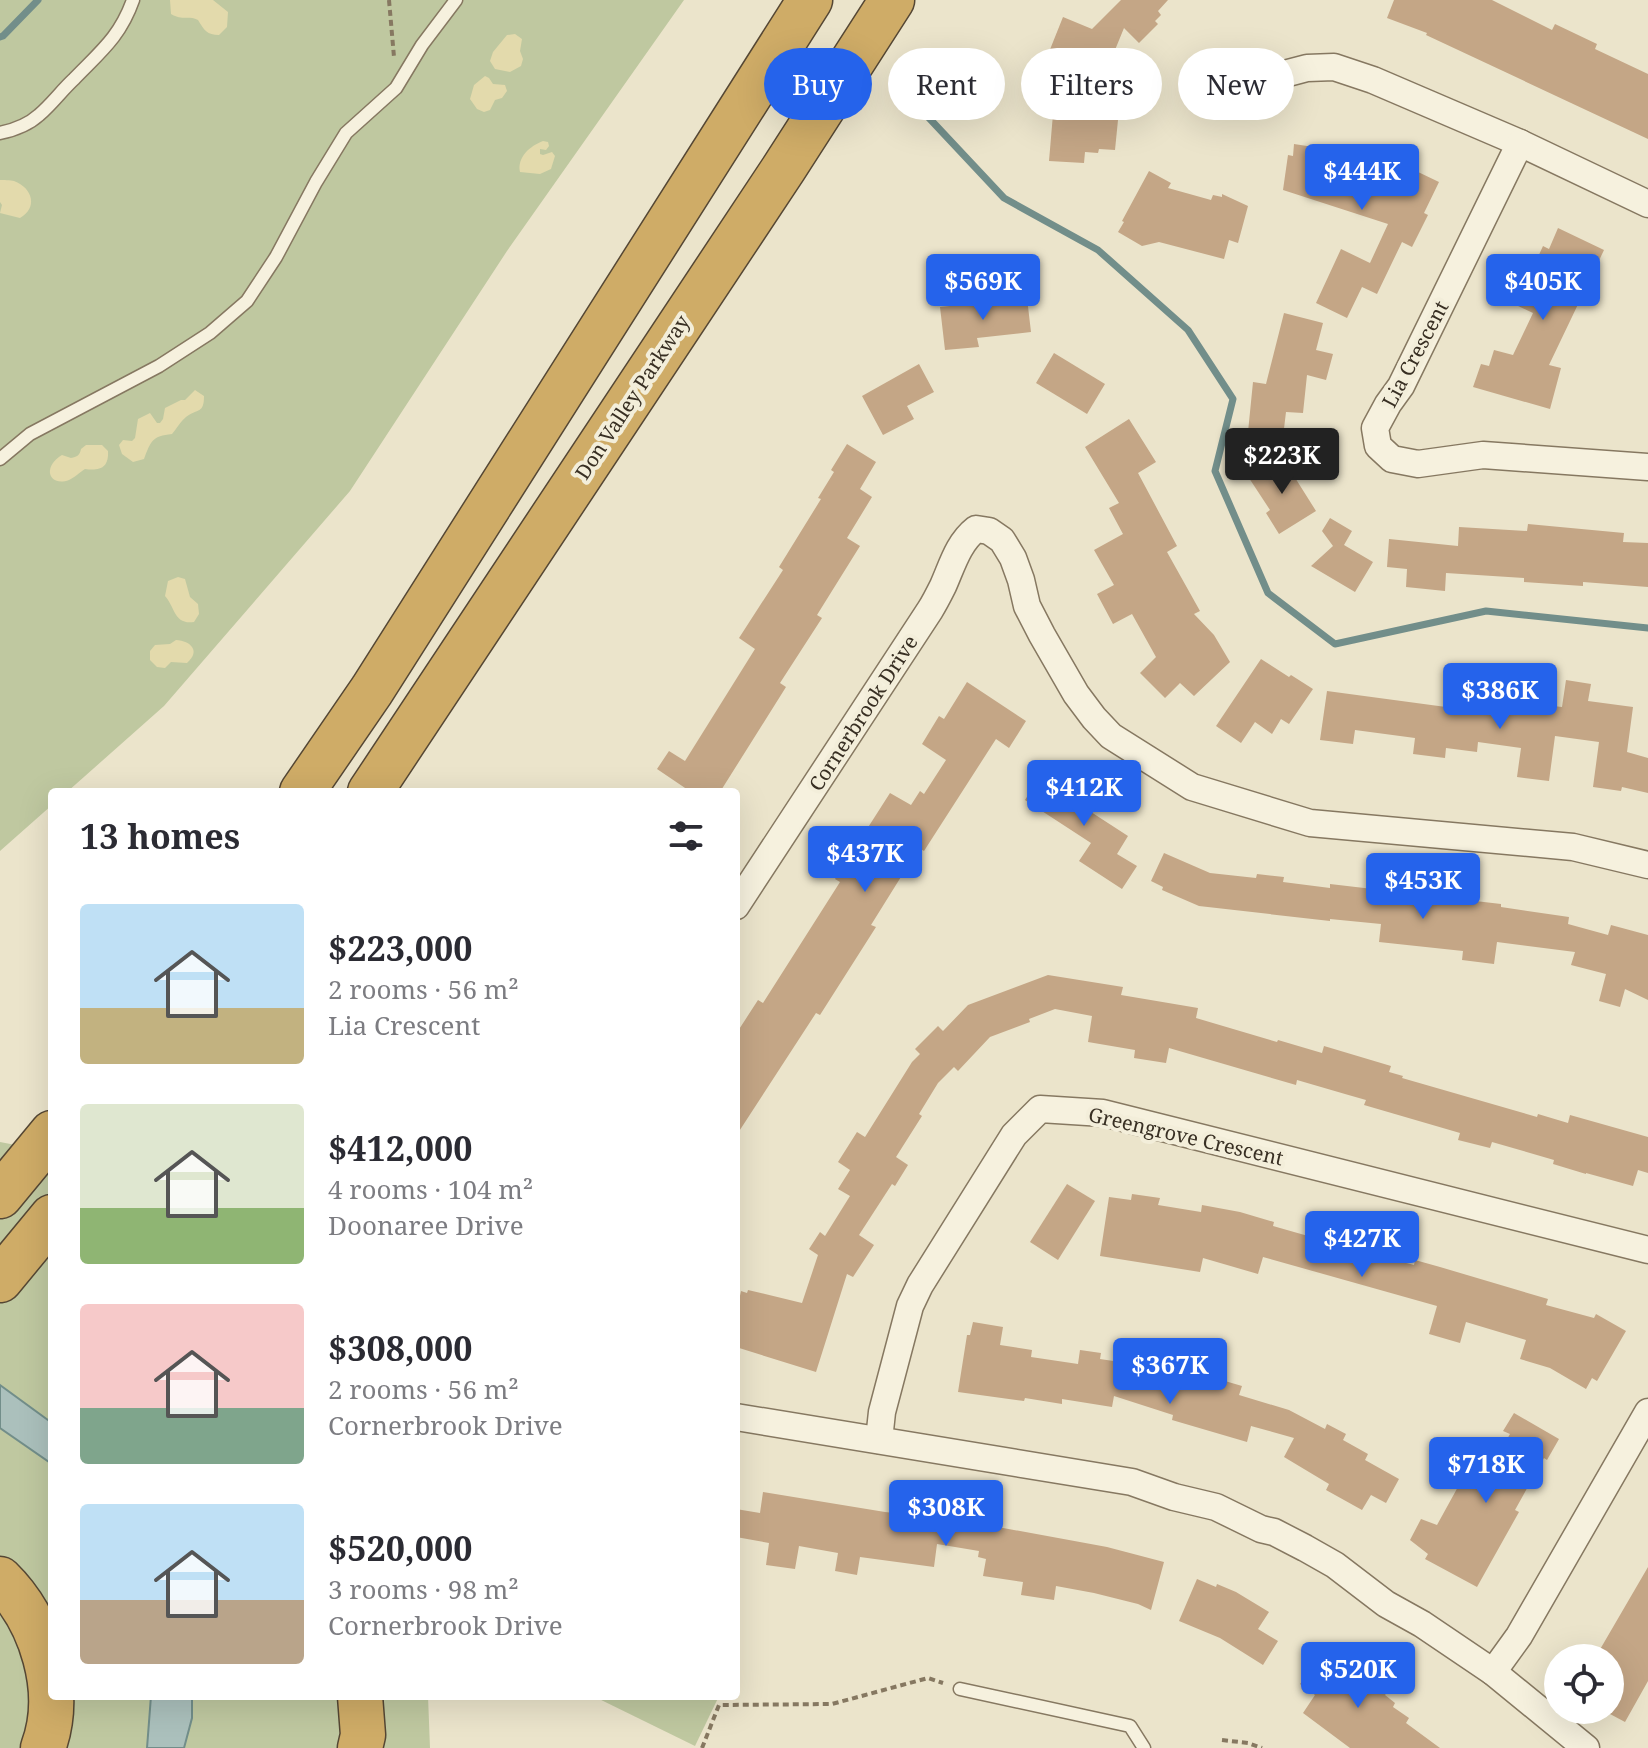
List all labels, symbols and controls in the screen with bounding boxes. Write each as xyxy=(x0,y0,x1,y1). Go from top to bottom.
chip: Buy xyxy=(764,48,872,120)
chip: Rent xyxy=(888,48,1005,120)
chip: Filters xyxy=(1021,48,1162,120)
chip: New xyxy=(1178,48,1294,120)
pin: $444K xyxy=(1306,144,1418,212)
text: $444K xyxy=(1323,152,1401,188)
pin: $569K xyxy=(927,254,1039,322)
pin: $405K xyxy=(1487,254,1599,322)
text: $569K xyxy=(944,262,1022,298)
text: $405K xyxy=(1504,262,1582,298)
street label: Lia Crescent xyxy=(1376,296,1454,412)
street label: Don Valley Parkway xyxy=(569,309,696,485)
pin: $223K xyxy=(1226,428,1338,496)
text: $223K xyxy=(1243,436,1321,472)
street label: Cornerbrook Drive xyxy=(802,630,924,796)
pin: $386K xyxy=(1444,663,1556,731)
text: $386K xyxy=(1461,671,1539,707)
pin: $412K xyxy=(1028,760,1140,828)
text: $412K xyxy=(1045,768,1123,804)
text: 13 homes xyxy=(80,813,240,859)
icon: filters xyxy=(664,814,708,858)
pin: $437K xyxy=(809,826,921,894)
text: $437K xyxy=(826,834,904,870)
pin: $453K xyxy=(1367,853,1479,921)
text: $453K xyxy=(1384,861,1462,897)
text: $223,000 xyxy=(328,925,472,971)
icon: home xyxy=(144,936,240,1032)
text: 2 rooms · 56 m² xyxy=(328,971,519,1007)
text: Lia Crescent xyxy=(328,1007,480,1043)
street label: Greengrove Crescent xyxy=(1086,1100,1286,1172)
text: $412,000 xyxy=(328,1125,472,1171)
icon: home xyxy=(144,1136,240,1232)
text: 4 rooms · 104 m² xyxy=(328,1171,533,1207)
text: Doonaree Drive xyxy=(328,1207,524,1243)
pin: $427K xyxy=(1306,1211,1418,1279)
text: $427K xyxy=(1323,1219,1401,1255)
text: $308,000 xyxy=(328,1325,472,1371)
icon: home xyxy=(144,1336,240,1432)
pin: $367K xyxy=(1114,1338,1226,1406)
text: $367K xyxy=(1131,1346,1209,1382)
text: 2 rooms · 56 m² xyxy=(328,1371,519,1407)
text: Cornerbrook Drive xyxy=(328,1407,563,1443)
pin: $718K xyxy=(1430,1437,1542,1505)
text: $718K xyxy=(1447,1445,1525,1481)
pin: $308K xyxy=(890,1480,1002,1548)
text: $308K xyxy=(907,1488,985,1524)
text: $520,000 xyxy=(328,1525,472,1571)
icon: home xyxy=(144,1536,240,1632)
text: 3 rooms · 98 m² xyxy=(328,1571,519,1607)
text: Cornerbrook Drive xyxy=(328,1607,563,1643)
pin: $520K xyxy=(1302,1642,1414,1710)
map controls xyxy=(1544,1644,1624,1724)
button: locate xyxy=(1544,1644,1624,1724)
text: $520K xyxy=(1319,1650,1397,1686)

